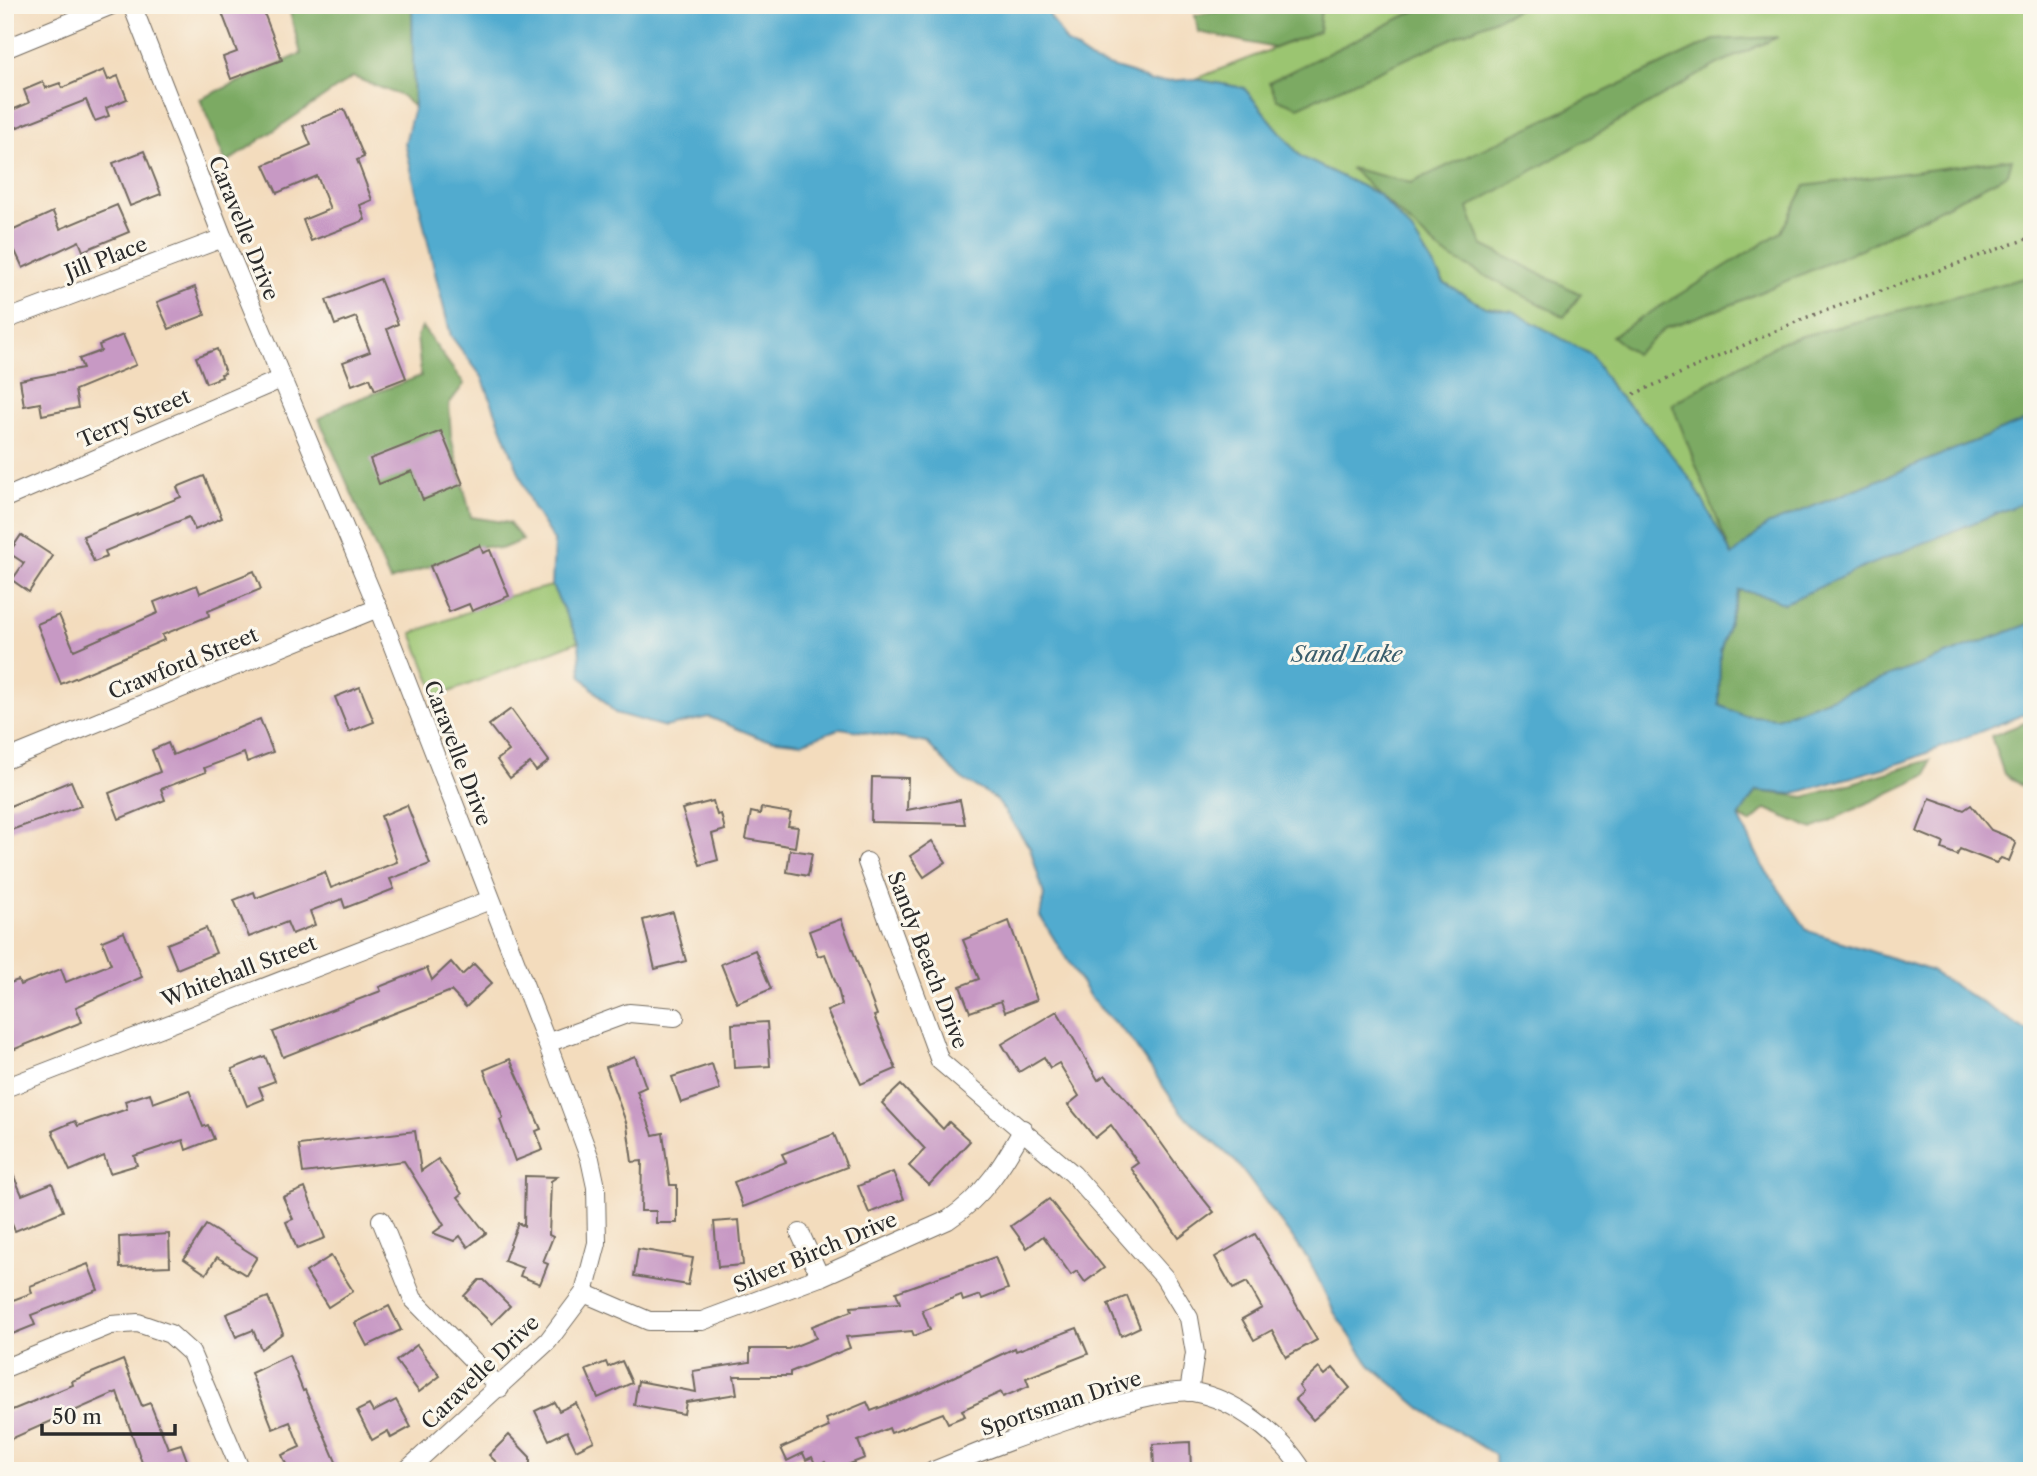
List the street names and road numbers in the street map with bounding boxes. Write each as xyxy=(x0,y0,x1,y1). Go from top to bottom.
street label: Caravelle Drive xyxy=(204,152,284,304)
street label: Jill Place xyxy=(59,231,151,286)
street label: Terry Street xyxy=(74,383,194,453)
street label: Crawford Street xyxy=(104,621,262,704)
street label: Caravelle Drive xyxy=(419,677,497,829)
street label: Sandy Beach Drive xyxy=(883,868,973,1052)
street label: Whitehall Street xyxy=(157,930,321,1012)
street label: Silver Birch Drive xyxy=(729,1206,901,1298)
street label: Caravelle Drive xyxy=(416,1310,544,1434)
street label: Sportsman Drive xyxy=(977,1365,1145,1441)

